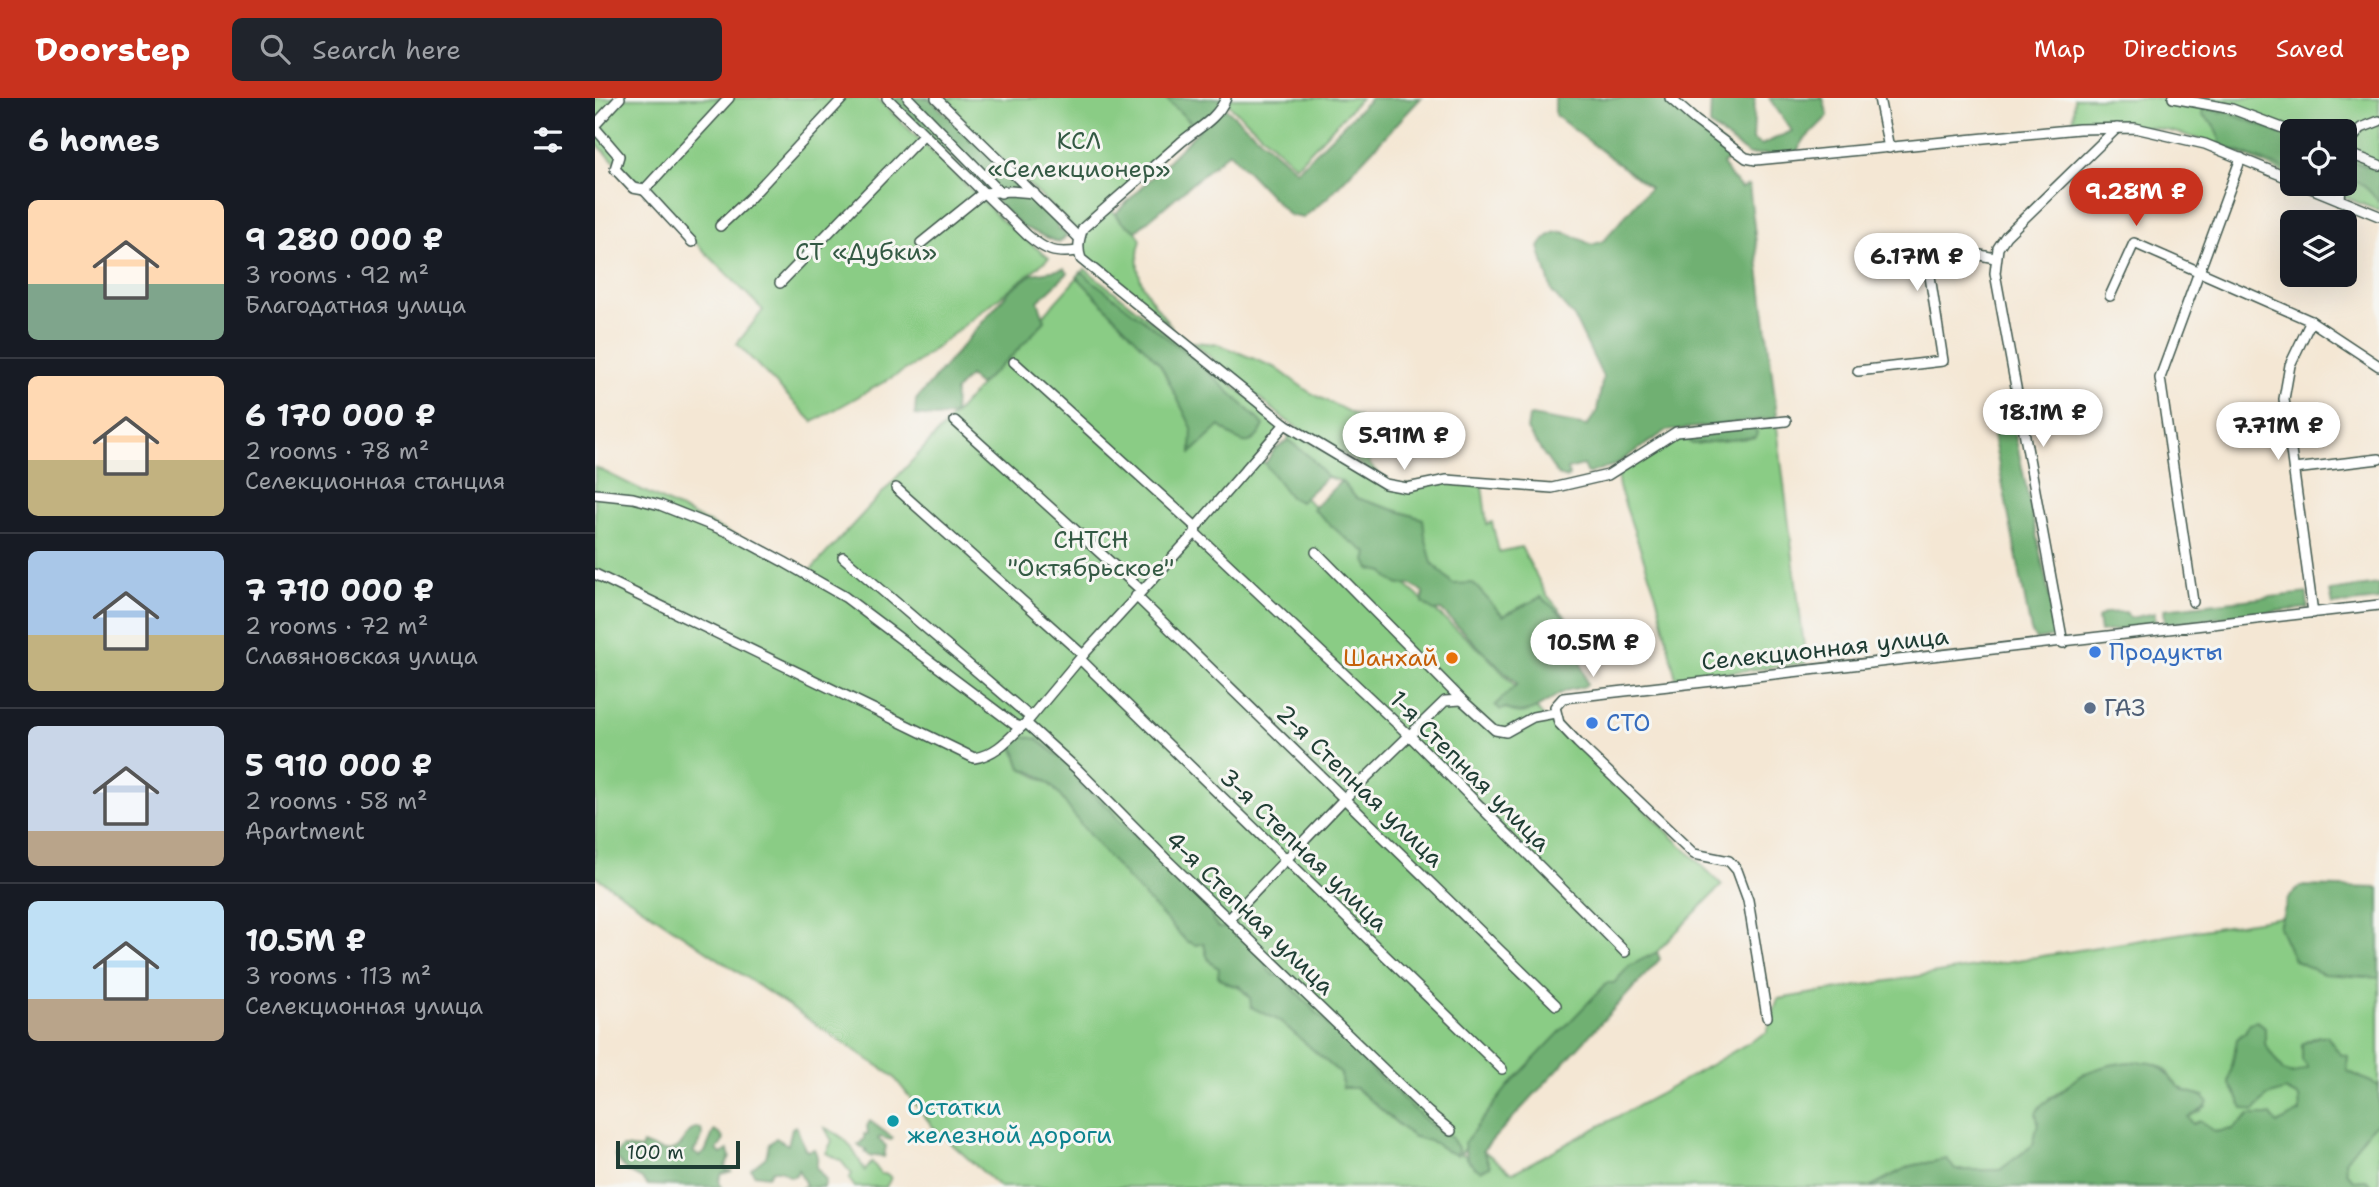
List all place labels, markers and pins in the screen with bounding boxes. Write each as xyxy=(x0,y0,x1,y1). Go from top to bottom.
pin: 9.28M ₽ xyxy=(2071,169,2201,228)
pin: 6.17M ₽ xyxy=(1852,234,1982,293)
pin: 18.1M ₽ xyxy=(1978,390,2108,449)
pin: 7.71M ₽ xyxy=(2213,402,2343,462)
pin: 5.91M ₽ xyxy=(1339,412,1469,472)
pin: 10.5M ₽ xyxy=(1528,620,1658,679)
place label: Продукты xyxy=(2109,636,2223,668)
place label: Шанхай xyxy=(1343,642,1438,674)
marker: Продукты xyxy=(2087,644,2103,660)
marker: Шанхай xyxy=(1444,650,1460,666)
place label: ГАЗ xyxy=(2104,692,2145,724)
marker: ГАЗ xyxy=(2082,700,2098,716)
place label: СТО xyxy=(1606,707,1651,739)
marker: СТО xyxy=(1584,715,1600,731)
place label: Остатки железной дороги xyxy=(907,1091,1112,1151)
marker: Остатки железной дороги xyxy=(885,1113,901,1129)

